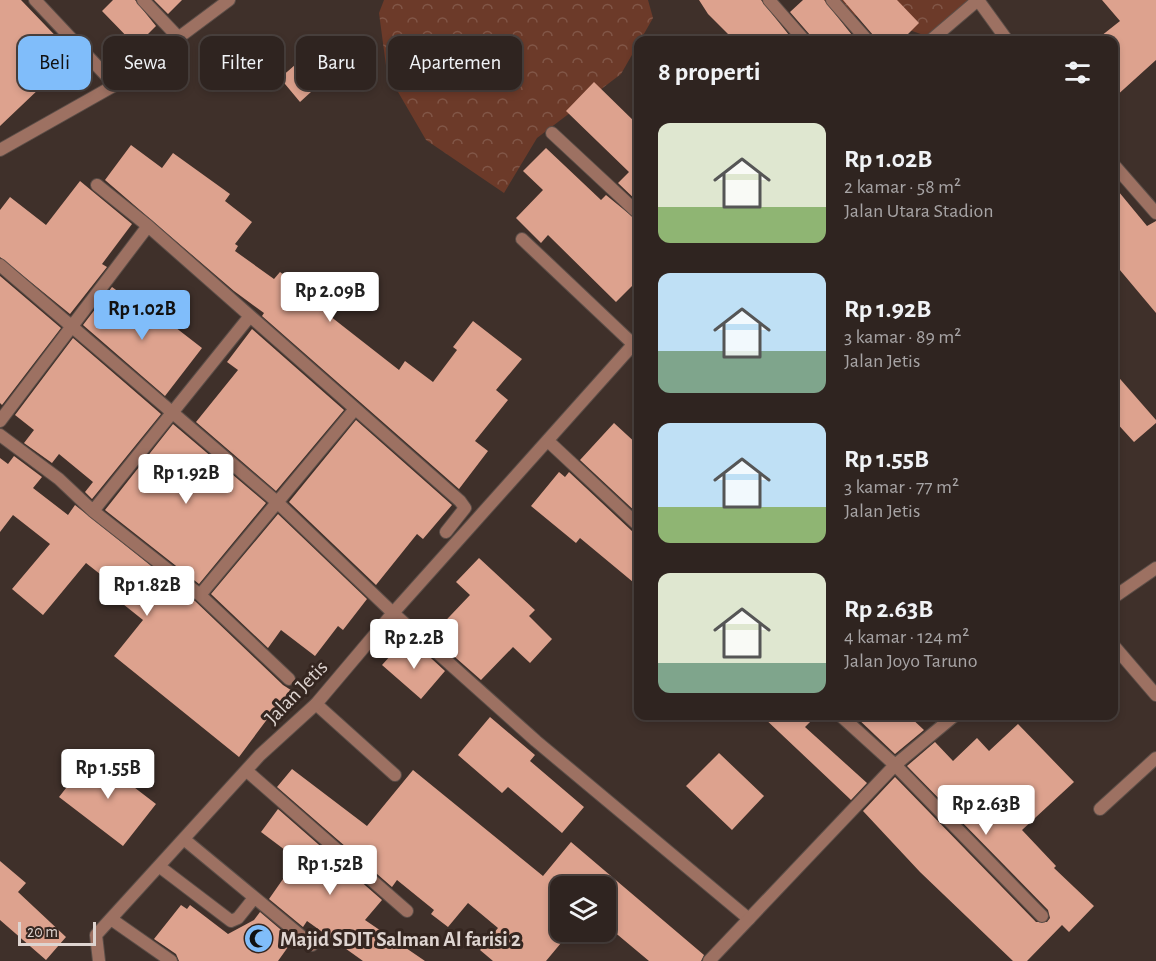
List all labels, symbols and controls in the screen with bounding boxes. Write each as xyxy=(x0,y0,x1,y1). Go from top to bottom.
chip: Beli xyxy=(18,36,91,90)
chip: Sewa xyxy=(103,36,188,90)
chip: Filter xyxy=(200,36,284,90)
chip: Baru xyxy=(296,36,376,90)
chip: Apartemen xyxy=(388,36,522,90)
icon: filters xyxy=(1061,56,1094,89)
text: 8 properti xyxy=(658,59,760,85)
text: Rp 1.02B xyxy=(844,146,932,172)
icon: home xyxy=(706,147,778,219)
text: 2 kamar · 58 m² xyxy=(844,177,961,197)
text: Jalan Utara Stadion xyxy=(844,201,994,221)
pin: Rp 2.09B xyxy=(268,272,392,323)
text: Rp 2.09B xyxy=(295,281,365,301)
pin: Rp 1.02B xyxy=(80,290,204,341)
text: Rp 1.92B xyxy=(844,296,931,322)
icon: home xyxy=(706,297,778,369)
text: Rp 1.02B xyxy=(108,299,176,319)
text: 3 kamar · 89 m² xyxy=(844,327,961,347)
text: Jalan Jetis xyxy=(844,351,920,371)
text: Rp 1.55B xyxy=(844,446,929,472)
icon: home xyxy=(706,447,778,519)
pin: Rp 1.92B xyxy=(124,454,248,505)
text: Rp 1.92B xyxy=(152,463,220,483)
text: 3 kamar · 77 m² xyxy=(844,477,959,497)
text: Jalan Jetis xyxy=(844,501,920,521)
pin: Rp 1.82B xyxy=(85,566,209,617)
text: Rp 1.82B xyxy=(113,575,181,595)
text: Rp 2.63B xyxy=(844,596,933,622)
icon: home xyxy=(706,597,778,669)
pin: Rp 2.2B xyxy=(359,619,469,670)
text: 4 kamar · 124 m² xyxy=(844,627,969,647)
text: Rp 2.2B xyxy=(384,628,444,648)
text: Jalan Joyo Taruno xyxy=(844,651,977,671)
street label: Jalan Jetis xyxy=(261,656,332,728)
pin: Rp 1.55B xyxy=(46,749,170,800)
text: Rp 1.55B xyxy=(75,758,141,778)
pin: Rp 2.63B xyxy=(924,785,1048,836)
text: Rp 2.63B xyxy=(952,794,1020,814)
pin: Rp 1.52B xyxy=(268,845,392,896)
text: Rp 1.52B xyxy=(297,854,363,874)
map controls xyxy=(550,876,616,942)
button: layers xyxy=(550,876,616,942)
scale bar xyxy=(18,919,96,946)
mosque icon: Majid SDIT Salman Al farisi 2 xyxy=(243,923,275,955)
text: 20 m xyxy=(27,924,58,940)
place label: Majid SDIT Salman Al farisi 2 xyxy=(280,929,521,950)

